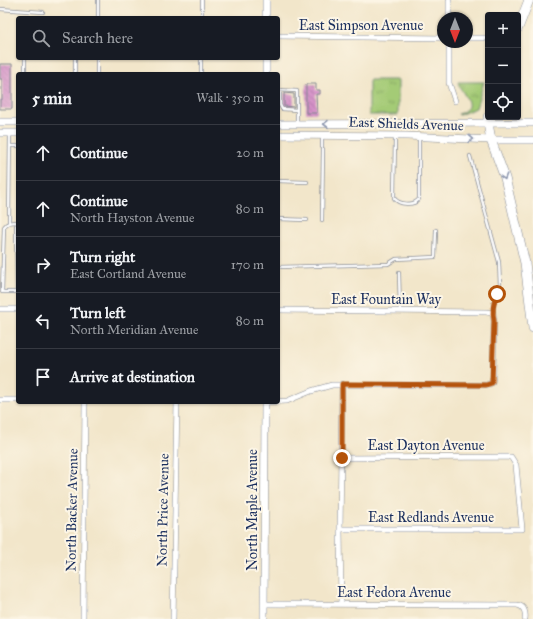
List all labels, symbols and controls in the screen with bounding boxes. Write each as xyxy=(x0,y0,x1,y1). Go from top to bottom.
north arrow xyxy=(437,12,473,48)
map controls xyxy=(485,12,521,120)
button: + xyxy=(485,12,521,48)
search box xyxy=(16,16,280,60)
street label: East Simpson Avenue xyxy=(299,17,423,34)
icon: search xyxy=(30,27,52,49)
text: Search here xyxy=(62,29,133,47)
button: − xyxy=(485,48,521,84)
button: locate xyxy=(485,84,521,120)
text: 5 min xyxy=(32,88,72,109)
text: Walk · 350 m xyxy=(196,90,264,106)
street label: East Shields Avenue xyxy=(348,113,464,135)
one-way arrow xyxy=(323,120,329,128)
one-way arrow xyxy=(468,135,474,144)
icon: ahead xyxy=(32,142,54,164)
text: Continue xyxy=(70,144,128,162)
text: 20 m xyxy=(236,145,264,161)
one-way arrow xyxy=(499,173,508,180)
text: Continue xyxy=(70,192,128,210)
icon: ahead xyxy=(32,198,54,220)
text: 80 m xyxy=(236,201,264,217)
text: North Hayston Avenue xyxy=(70,210,194,226)
text: Turn right xyxy=(70,248,135,266)
icon: right xyxy=(32,254,54,276)
text: 170 m xyxy=(231,257,264,273)
text: East Cortland Avenue xyxy=(70,266,186,282)
route start xyxy=(488,285,506,303)
street label: East Fountain Way xyxy=(331,291,442,308)
text: Turn left xyxy=(70,304,126,322)
icon: left xyxy=(32,310,54,332)
text: 80 m xyxy=(236,313,264,329)
text: North Meridian Avenue xyxy=(70,322,198,338)
icon: arrive xyxy=(32,366,54,388)
text: Arrive at destination xyxy=(70,368,195,386)
street label: East Dayton Avenue xyxy=(367,437,485,454)
street label: North Backer Avenue xyxy=(62,448,82,572)
street label: North Maple Avenue xyxy=(244,449,261,571)
route end xyxy=(333,449,351,467)
street label: North Price Avenue xyxy=(154,453,172,567)
street label: East Redlands Avenue xyxy=(368,509,494,526)
street label: East Fedora Avenue xyxy=(337,584,451,601)

